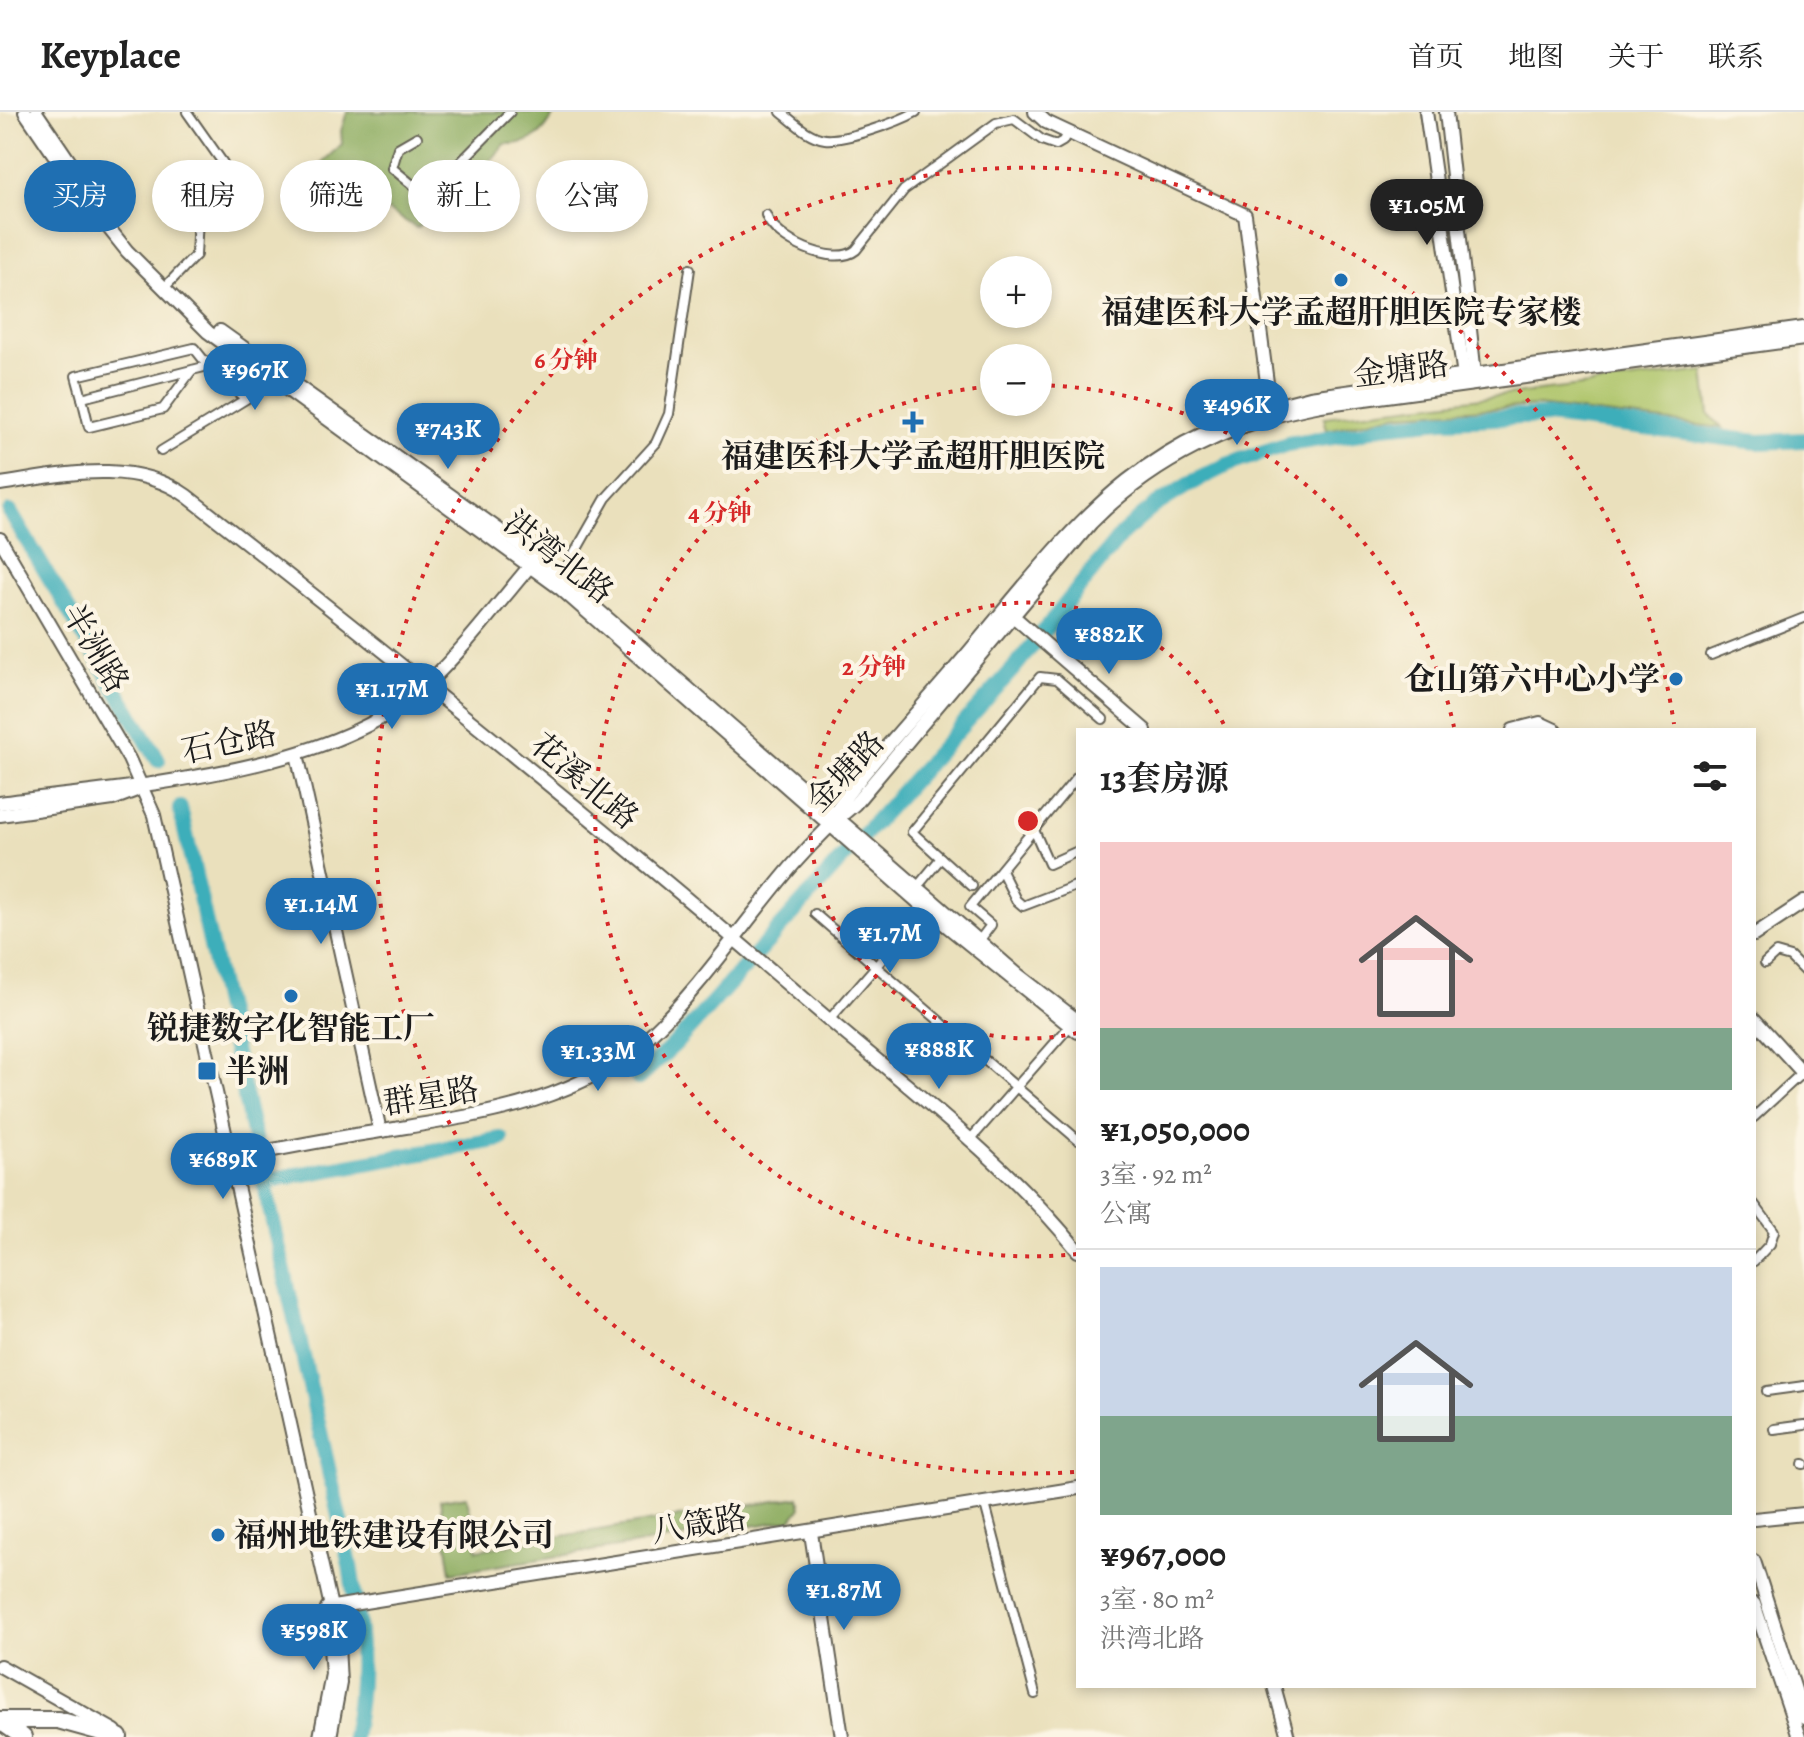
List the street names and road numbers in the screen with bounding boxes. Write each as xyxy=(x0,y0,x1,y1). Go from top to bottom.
street label: 金塘路 xyxy=(1351,341,1451,397)
street label: 洪湾北路 xyxy=(495,500,623,614)
street label: 半洲路 xyxy=(52,596,140,700)
street label: 石仓路 xyxy=(177,710,281,774)
street label: 金塘路 xyxy=(796,721,894,821)
street label: 花溪北路 xyxy=(522,723,648,839)
street label: 群星路 xyxy=(380,1067,482,1125)
street label: 八箴路 xyxy=(648,1495,750,1553)

